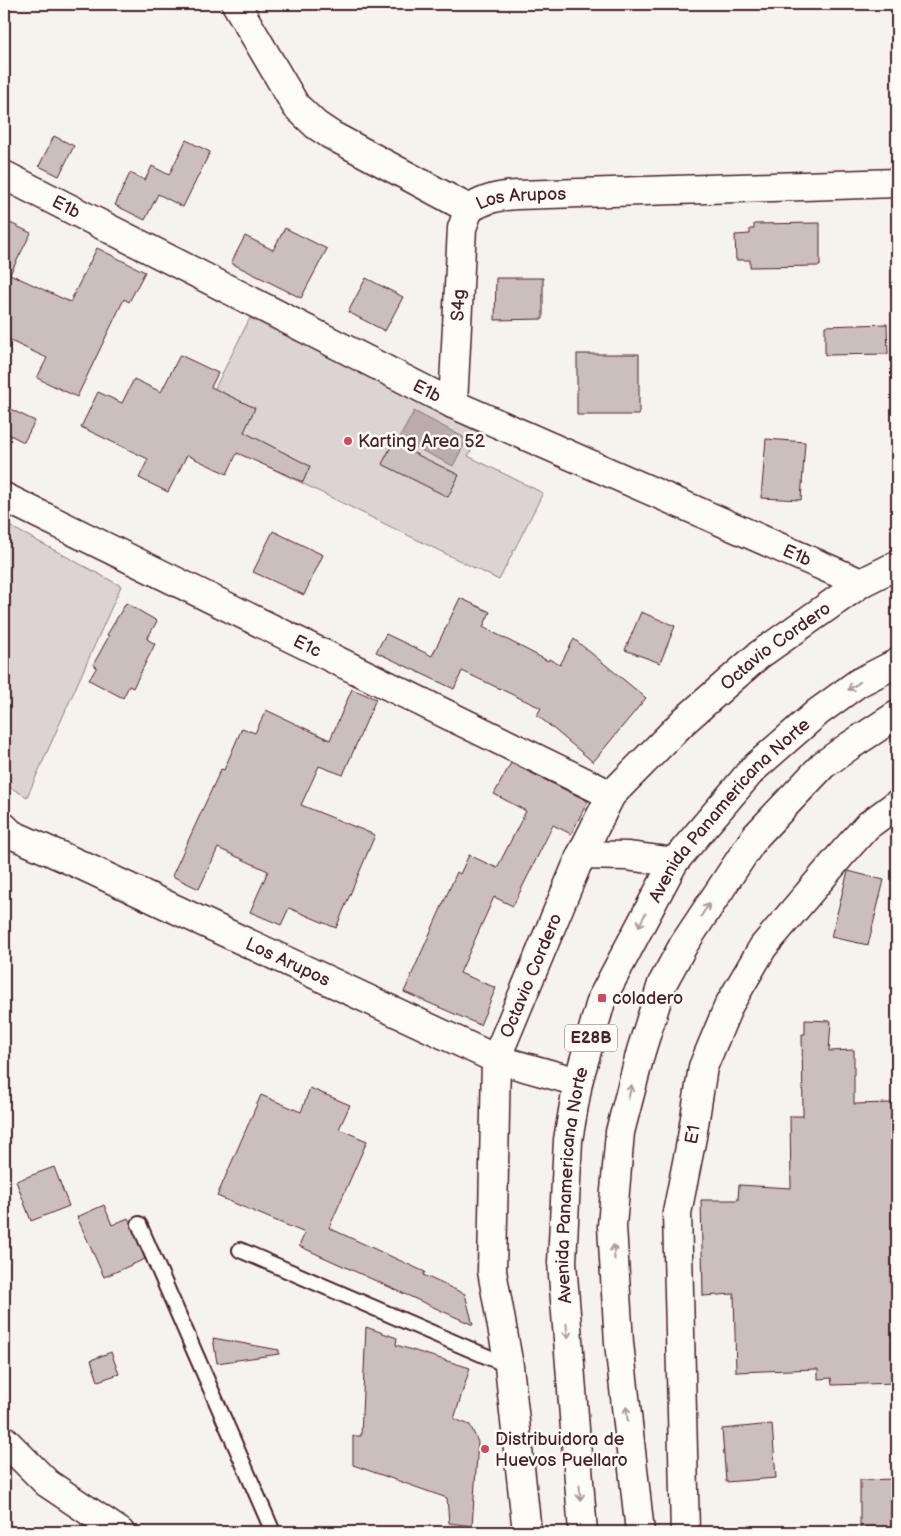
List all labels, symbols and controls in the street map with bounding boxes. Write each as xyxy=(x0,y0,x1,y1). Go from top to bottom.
street label: Los Arupos xyxy=(473,183,567,214)
street label: E1b xyxy=(49,191,84,223)
street label: S4g xyxy=(447,288,469,322)
street label: E1b xyxy=(409,375,445,407)
place label: Karting Area 52 xyxy=(358,431,486,452)
marker: Karting Area 52 xyxy=(342,435,354,447)
street label: E1b xyxy=(780,540,815,570)
street label: Octavio Cordero xyxy=(716,597,834,694)
street label: E1c xyxy=(290,630,325,662)
one-way arrow xyxy=(848,681,862,691)
street label: Avenida Panamericana Norte xyxy=(644,713,814,906)
one-way arrow xyxy=(701,904,711,918)
street label: Octavio Cordero xyxy=(496,910,566,1041)
one-way arrow xyxy=(637,913,647,928)
street label: Los Arupos xyxy=(242,933,334,991)
place label: coladero xyxy=(612,988,683,1009)
marker: coladero xyxy=(596,992,608,1004)
road number: E28B xyxy=(565,1024,617,1052)
street label: Avenida Panamericana Norte xyxy=(551,1064,592,1305)
one-way arrow xyxy=(626,1084,636,1100)
street label: E1 xyxy=(680,1124,704,1146)
one-way arrow xyxy=(609,1245,618,1261)
one-way arrow xyxy=(563,1323,572,1339)
one-way arrow xyxy=(622,1407,632,1423)
place label: Distribuidora de Huevos Puellaro xyxy=(495,1429,628,1471)
marker: Distribuidora de Huevos Puellaro xyxy=(479,1443,491,1455)
one-way arrow xyxy=(575,1485,585,1501)

